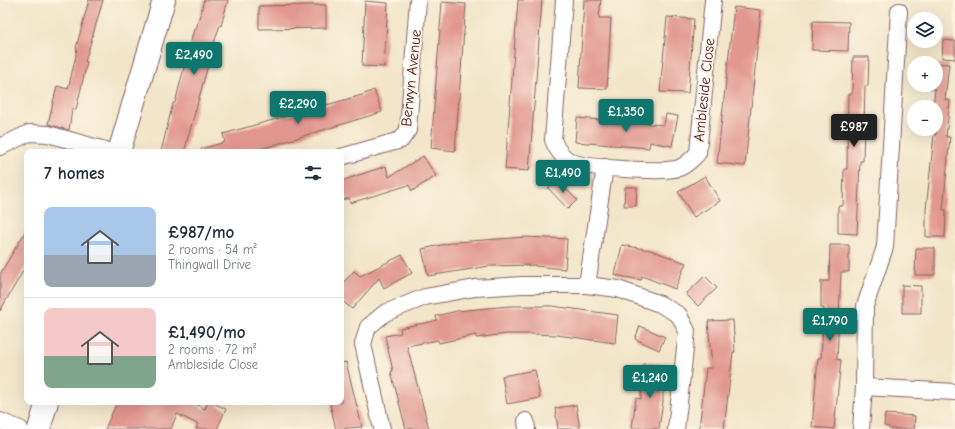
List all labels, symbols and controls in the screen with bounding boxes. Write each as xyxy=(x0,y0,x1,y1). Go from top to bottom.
map controls xyxy=(907,12,943,136)
button: layers xyxy=(907,12,943,48)
street label: Berwyn Avenue xyxy=(397,28,425,127)
street label: Ambleside Close xyxy=(690,37,718,143)
pin: £2,490 xyxy=(161,42,227,76)
text: £2,490 xyxy=(175,47,213,62)
button: + xyxy=(907,56,943,92)
pin: £2,290 xyxy=(265,91,331,125)
text: £2,290 xyxy=(279,96,317,111)
pin: £1,350 xyxy=(593,99,659,133)
button: − xyxy=(907,100,943,136)
text: £1,350 xyxy=(608,104,644,119)
pin: £987 xyxy=(830,114,878,148)
text: £987 xyxy=(840,119,868,134)
pin: £1,490 xyxy=(530,160,596,194)
icon: filters xyxy=(302,162,324,184)
text: 7 homes xyxy=(44,164,105,183)
text: £1,490 xyxy=(545,165,581,180)
icon: home xyxy=(76,223,124,271)
text: £987/mo xyxy=(168,223,234,242)
text: 2 rooms · 54 m² xyxy=(168,242,257,257)
text: Thingwall Drive xyxy=(168,257,251,272)
pin: £1,790 xyxy=(797,308,863,342)
text: £1,790 xyxy=(812,313,848,328)
text: £1,490/mo xyxy=(168,323,245,342)
icon: home xyxy=(76,324,124,372)
text: 2 rooms · 72 m² xyxy=(168,342,256,357)
text: Ambleside Close xyxy=(168,357,258,372)
pin: £1,240 xyxy=(617,365,683,399)
text: £1,240 xyxy=(632,370,668,385)

